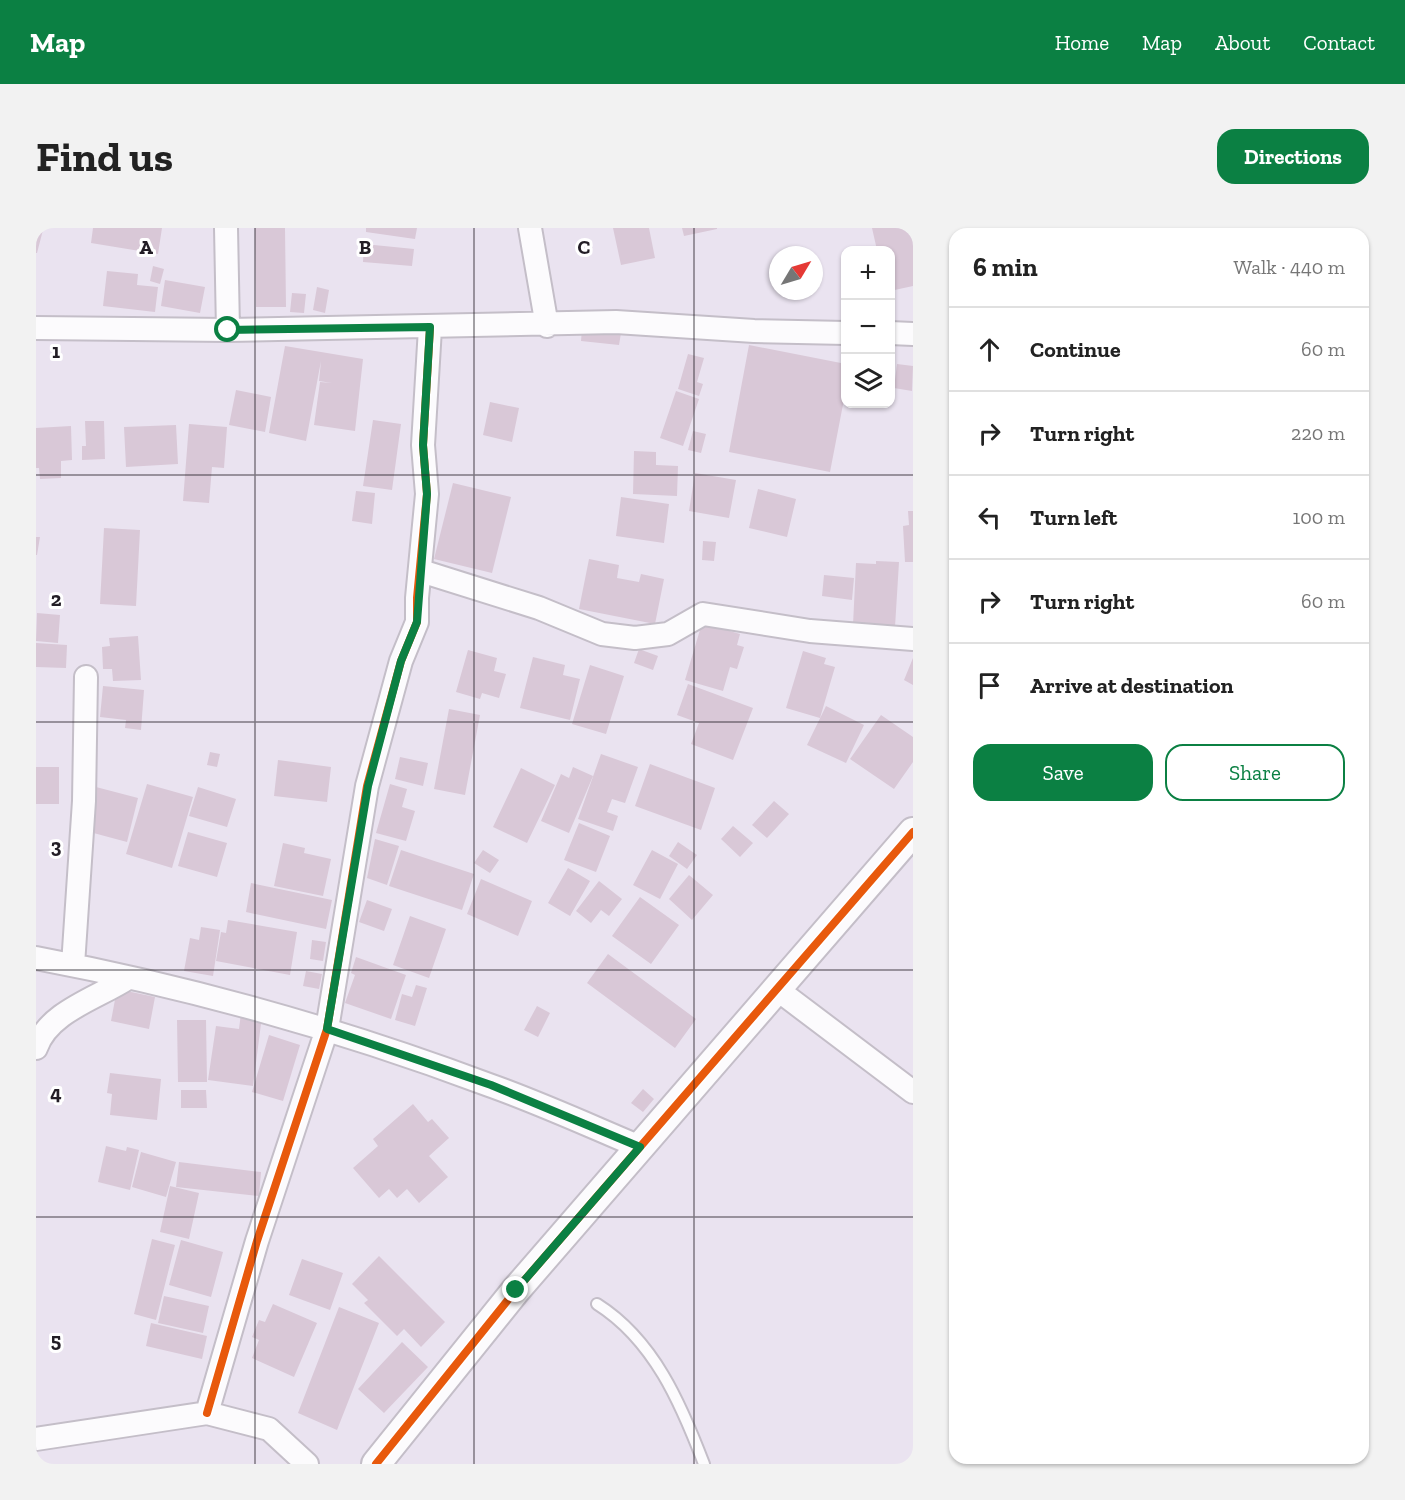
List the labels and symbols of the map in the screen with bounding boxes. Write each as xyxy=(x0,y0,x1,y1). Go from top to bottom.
text: A xyxy=(139,235,153,259)
text: B xyxy=(359,235,371,259)
text: C xyxy=(578,235,591,259)
north arrow xyxy=(769,246,823,300)
route start xyxy=(214,316,240,342)
text: 1 xyxy=(52,339,60,363)
text: 2 xyxy=(51,587,62,611)
text: 3 xyxy=(51,834,62,858)
text: 4 xyxy=(50,1081,62,1105)
route end xyxy=(502,1276,528,1302)
text: 5 xyxy=(51,1328,61,1352)

